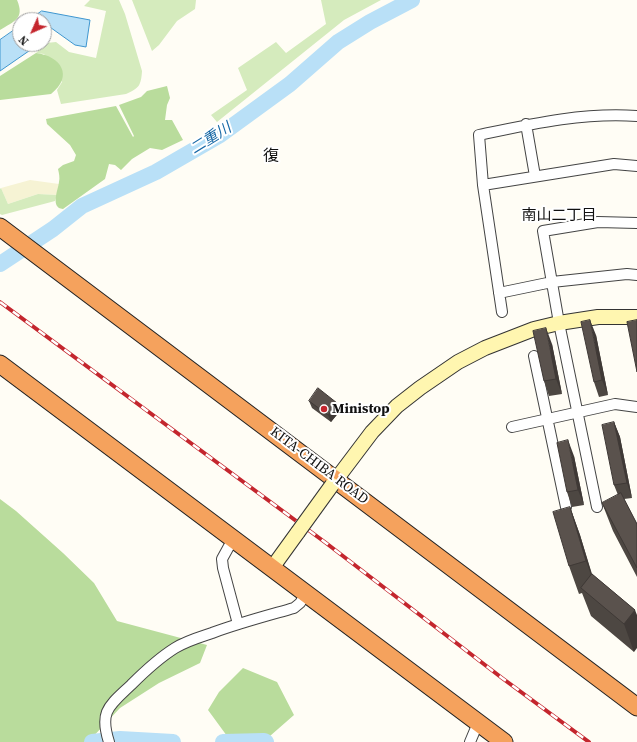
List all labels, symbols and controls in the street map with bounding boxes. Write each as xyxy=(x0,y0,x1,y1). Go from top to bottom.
north arrow xyxy=(12,12,52,52)
text: N xyxy=(16,32,32,48)
water label: 二重川 xyxy=(187,119,235,159)
district label: 復 xyxy=(263,147,279,167)
district label: 南山二丁目 xyxy=(522,207,596,225)
place label: Ministop xyxy=(332,401,390,417)
marker: Ministop xyxy=(319,404,329,414)
street label: KITA-CHIBA ROAD xyxy=(267,424,371,508)

